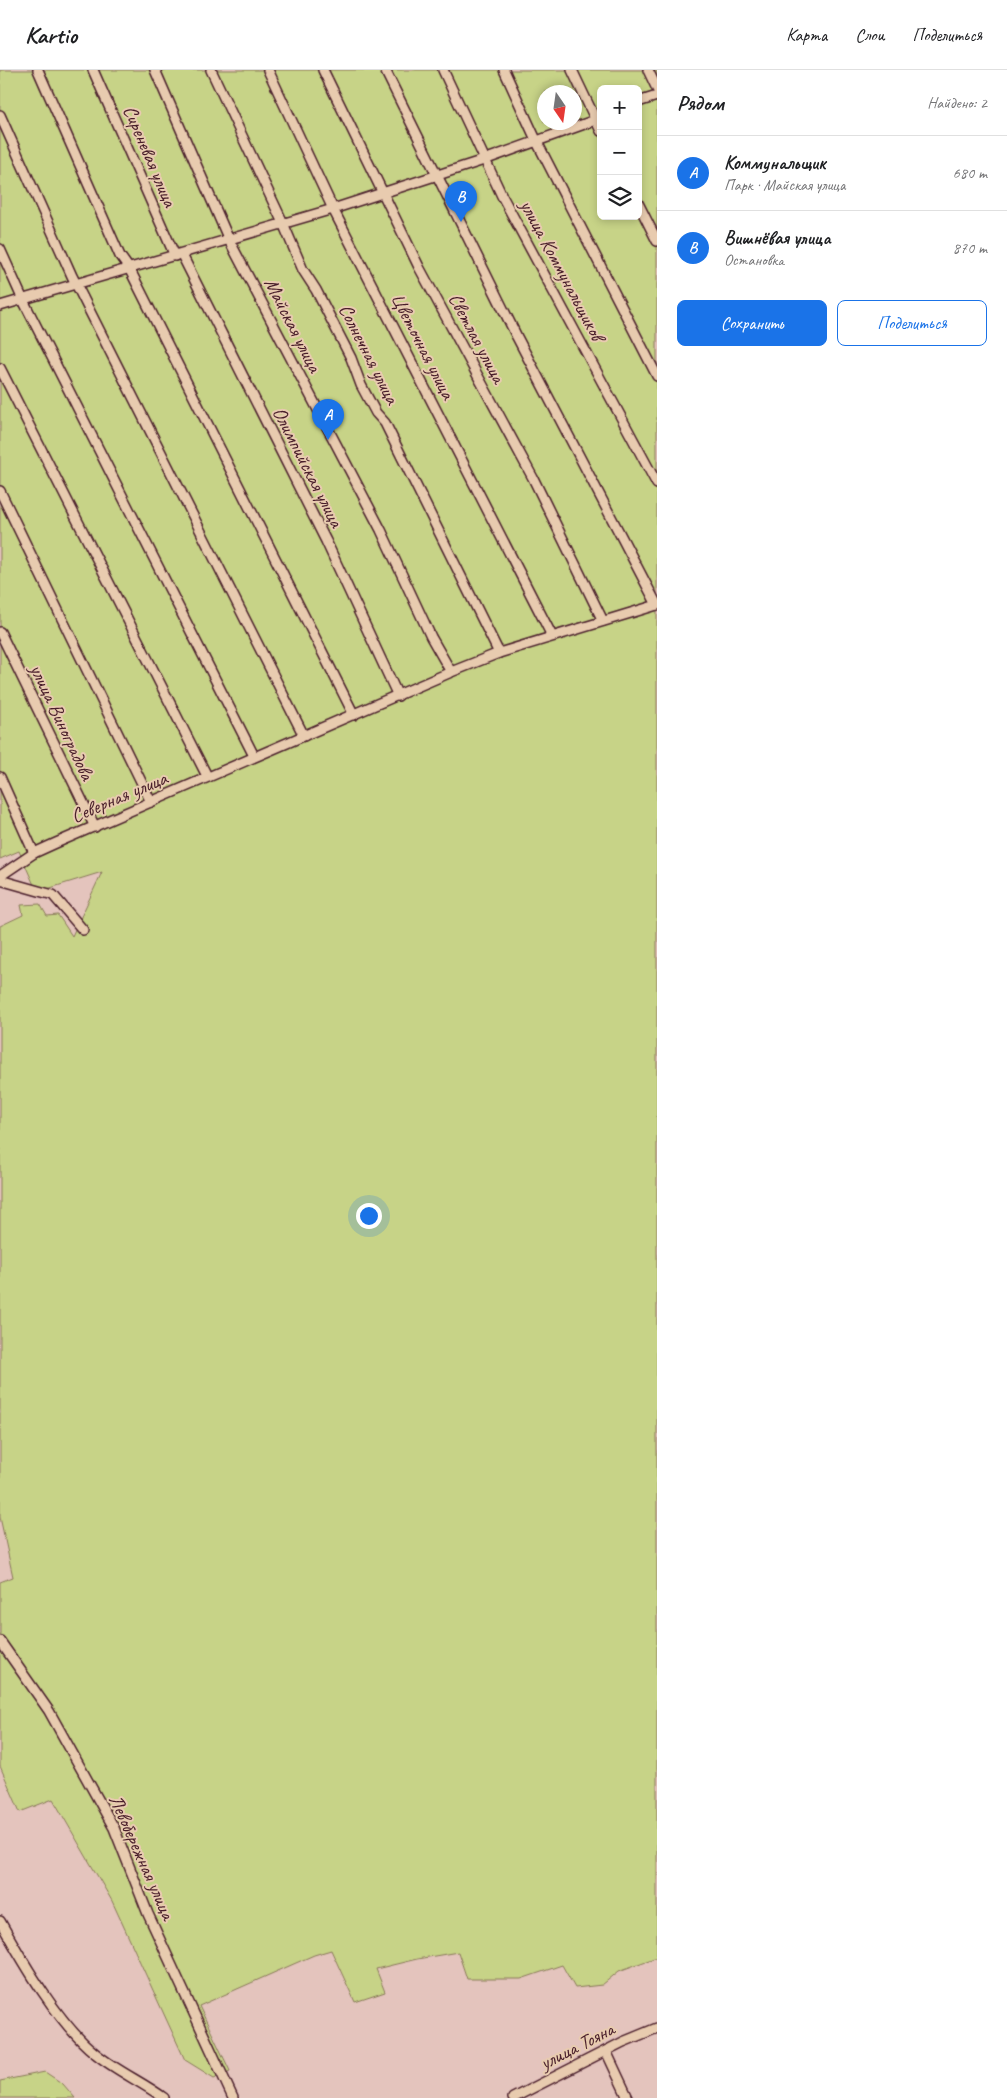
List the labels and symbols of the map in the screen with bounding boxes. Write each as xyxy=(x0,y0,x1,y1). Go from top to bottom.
north arrow xyxy=(537,85,582,130)
street label: Сиреневая улица xyxy=(117,101,183,212)
pin: B xyxy=(445,181,477,222)
street label: улица Коммунальщиков xyxy=(514,194,612,349)
street label: Майская улица xyxy=(259,274,328,378)
street label: Цветочная улица xyxy=(385,289,461,405)
street label: Светлая улица xyxy=(443,289,512,389)
street label: Солнечная улица xyxy=(333,300,405,409)
pin: A xyxy=(312,399,344,440)
street label: Олимпийская улица xyxy=(267,403,350,533)
street label: улица Виноградова xyxy=(24,659,101,786)
street label: Северная улица xyxy=(67,765,172,828)
your location xyxy=(356,1203,382,1229)
street label: Левобережная улица xyxy=(103,1791,181,1925)
street label: улица Тояна xyxy=(535,2016,620,2076)

